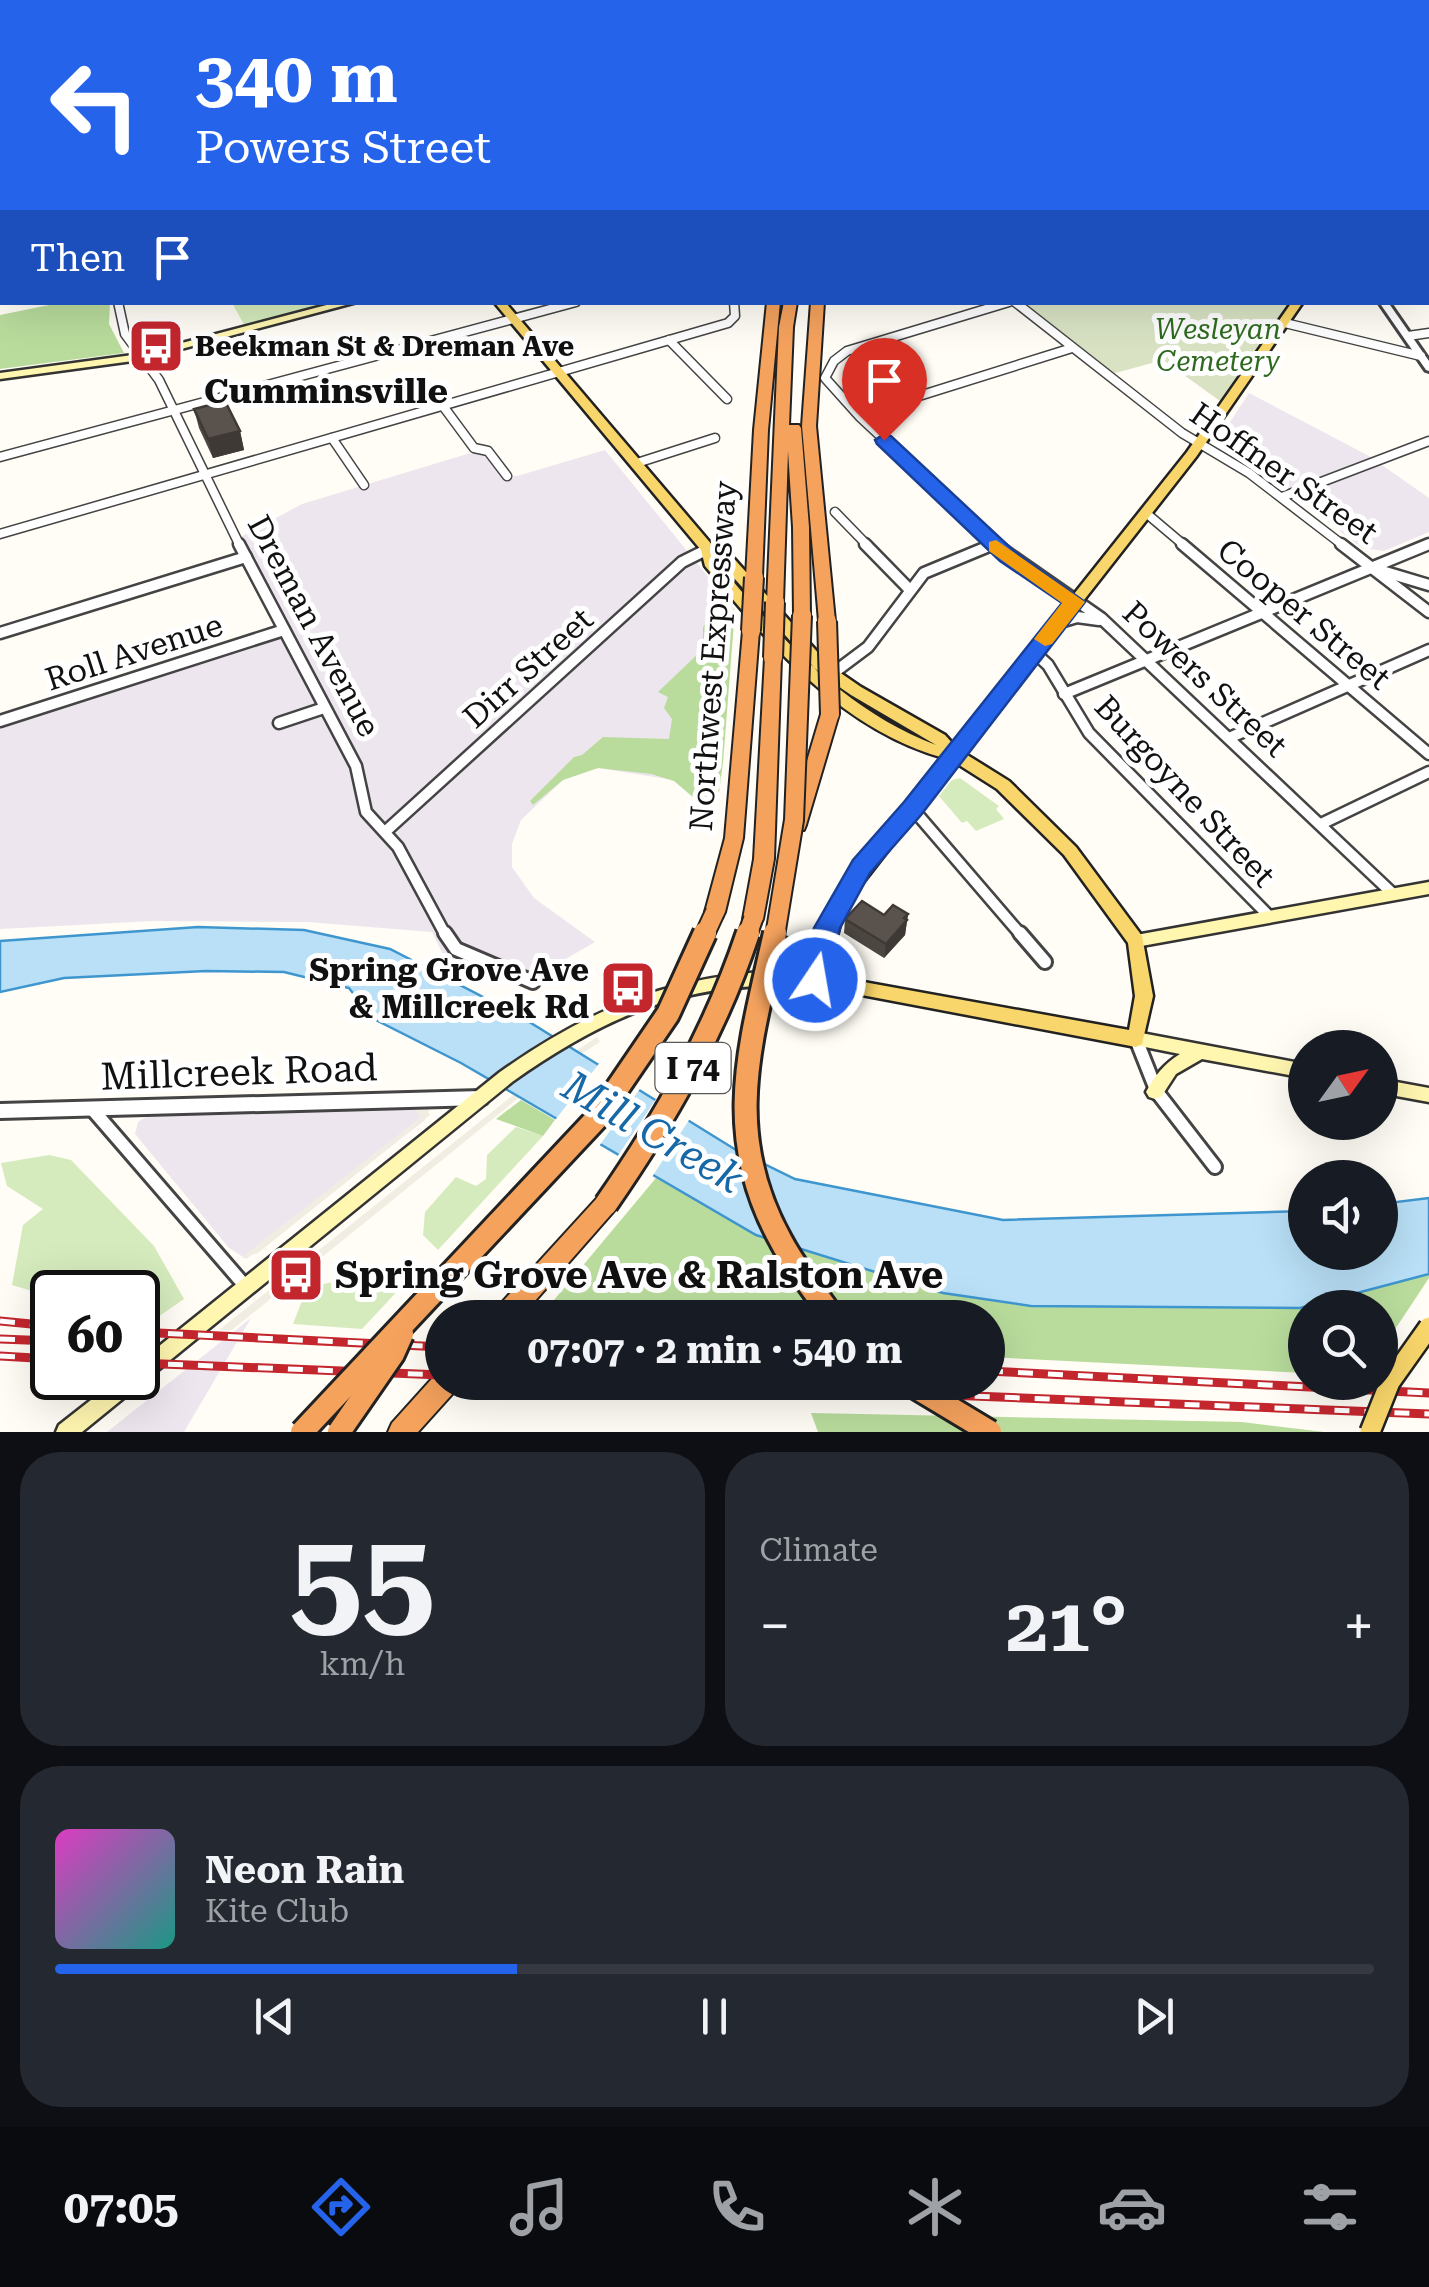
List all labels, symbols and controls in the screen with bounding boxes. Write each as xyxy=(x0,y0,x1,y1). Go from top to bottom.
text: 340 m xyxy=(195,37,398,119)
icon: left xyxy=(30,40,160,170)
text: Powers Street xyxy=(195,121,491,174)
icon: arrive xyxy=(145,230,200,285)
text: Then xyxy=(30,236,125,280)
park label: Wesleyan Cemetery xyxy=(1155,313,1281,378)
bus stop icon: Beekman St & Dreman Ave xyxy=(126,316,186,376)
place label: Beekman St & Dreman Ave xyxy=(195,330,574,363)
pin xyxy=(842,338,927,441)
icon: arrive xyxy=(857,353,912,408)
district label: Cumminsville xyxy=(204,371,448,412)
street label: Hoffner Street xyxy=(1183,394,1385,552)
street label: Northwest Expressway xyxy=(682,479,744,833)
street label: Dreman Avenue xyxy=(240,509,388,743)
street label: Cooper Street xyxy=(1210,531,1398,697)
street label: Powers Street xyxy=(1115,593,1295,765)
street label: Dirr Street xyxy=(455,600,601,736)
street label: Roll Avenue xyxy=(41,605,227,699)
street label: Burgoyne Street xyxy=(1087,688,1283,894)
position arrow xyxy=(763,928,867,1032)
place label: Spring Grove Ave & Millcreek Rd xyxy=(309,951,589,1026)
bus stop icon: Spring Grove Ave & Millcreek Rd xyxy=(598,958,658,1018)
north arrow xyxy=(1288,1030,1398,1140)
map controls xyxy=(1288,1030,1398,1400)
road number: I 74 xyxy=(656,1043,730,1093)
street label: Millcreek Road xyxy=(100,1045,378,1099)
water label: Mill Creek xyxy=(553,1060,752,1203)
button: sound xyxy=(1288,1160,1398,1270)
bus stop icon: Spring Grove Ave & Ralston Ave xyxy=(266,1245,326,1305)
place label: Spring Grove Ave & Ralston Ave xyxy=(335,1253,943,1298)
speed limit sign: 60 xyxy=(30,1270,160,1400)
button: search xyxy=(1288,1290,1398,1400)
text: 07:07 · 2 min · 540 m xyxy=(528,1328,902,1372)
text: 55 xyxy=(289,1503,435,1656)
text: Climate xyxy=(760,1531,878,1569)
text: 21° xyxy=(1006,1581,1127,1669)
text: − xyxy=(760,1594,790,1658)
text: + xyxy=(1343,1594,1374,1658)
text: km/h xyxy=(319,1645,405,1683)
text: Neon Rain xyxy=(205,1848,404,1892)
text: Kite Club xyxy=(205,1892,349,1930)
icon: previous xyxy=(247,1989,302,2044)
icon: pause xyxy=(687,1989,742,2044)
icon: next xyxy=(1127,1989,1182,2044)
icon: directions xyxy=(306,2172,376,2242)
icon: music xyxy=(504,2172,574,2242)
icon: phone xyxy=(702,2172,772,2242)
icon: climate xyxy=(900,2172,970,2242)
icon: car xyxy=(1097,2172,1167,2242)
icon: filters xyxy=(1295,2172,1365,2242)
text: 07:05 xyxy=(64,2181,179,2234)

